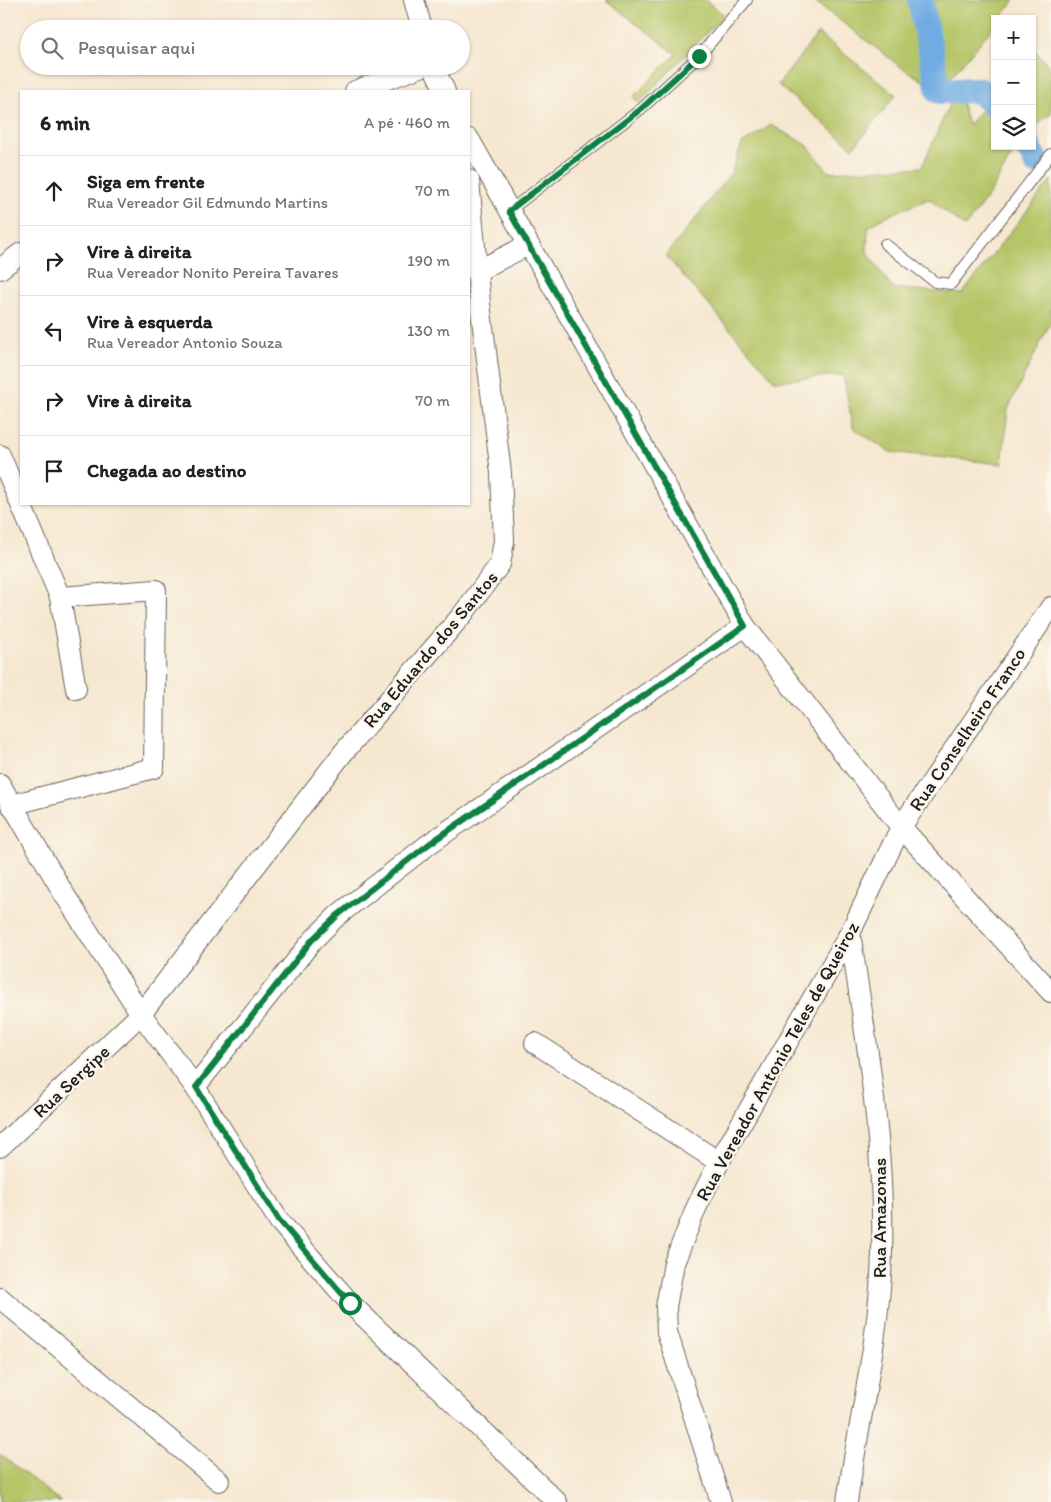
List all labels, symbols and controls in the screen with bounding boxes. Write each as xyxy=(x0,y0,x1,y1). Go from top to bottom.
map controls xyxy=(991,15,1036,150)
button: + xyxy=(991,15,1036,60)
search box xyxy=(20,20,470,75)
icon: search xyxy=(38,34,66,62)
text: Pesquisar aqui xyxy=(78,36,195,59)
route end xyxy=(688,45,711,68)
button: − xyxy=(991,60,1036,105)
button: layers xyxy=(991,105,1036,150)
text: 6 min xyxy=(40,110,90,135)
text: A pé · 460 m xyxy=(364,113,450,132)
text: Siga em frente xyxy=(87,170,205,193)
icon: ahead xyxy=(40,177,68,205)
text: 70 m xyxy=(415,181,450,200)
text: Rua Vereador Gil Edmundo Martins xyxy=(87,193,328,212)
text: Vire à direita xyxy=(87,240,192,263)
icon: right xyxy=(40,247,68,275)
text: 190 m xyxy=(407,251,450,270)
text: Rua Vereador Nonito Pereira Tavares xyxy=(87,263,339,282)
text: Vire à esquerda xyxy=(87,310,213,333)
icon: left xyxy=(40,317,68,345)
text: 130 m xyxy=(407,321,450,340)
text: Rua Vereador Antonio Souza xyxy=(87,333,283,352)
icon: right xyxy=(40,387,68,415)
text: Vire à direita xyxy=(87,389,192,412)
text: 70 m xyxy=(415,391,450,410)
icon: arrive xyxy=(40,457,68,485)
text: Chegada ao destino xyxy=(87,459,246,482)
street label: Rua Eduardo dos Santos xyxy=(358,566,503,733)
street label: Rua Conselheiro Franco xyxy=(904,643,1031,815)
street label: Rua Vereador Antonio Teles de Queiroz xyxy=(691,917,864,1205)
street label: Rua Sergipe xyxy=(28,1040,115,1123)
street label: Rua Amazonas xyxy=(868,1158,891,1278)
route start xyxy=(339,1292,362,1315)

